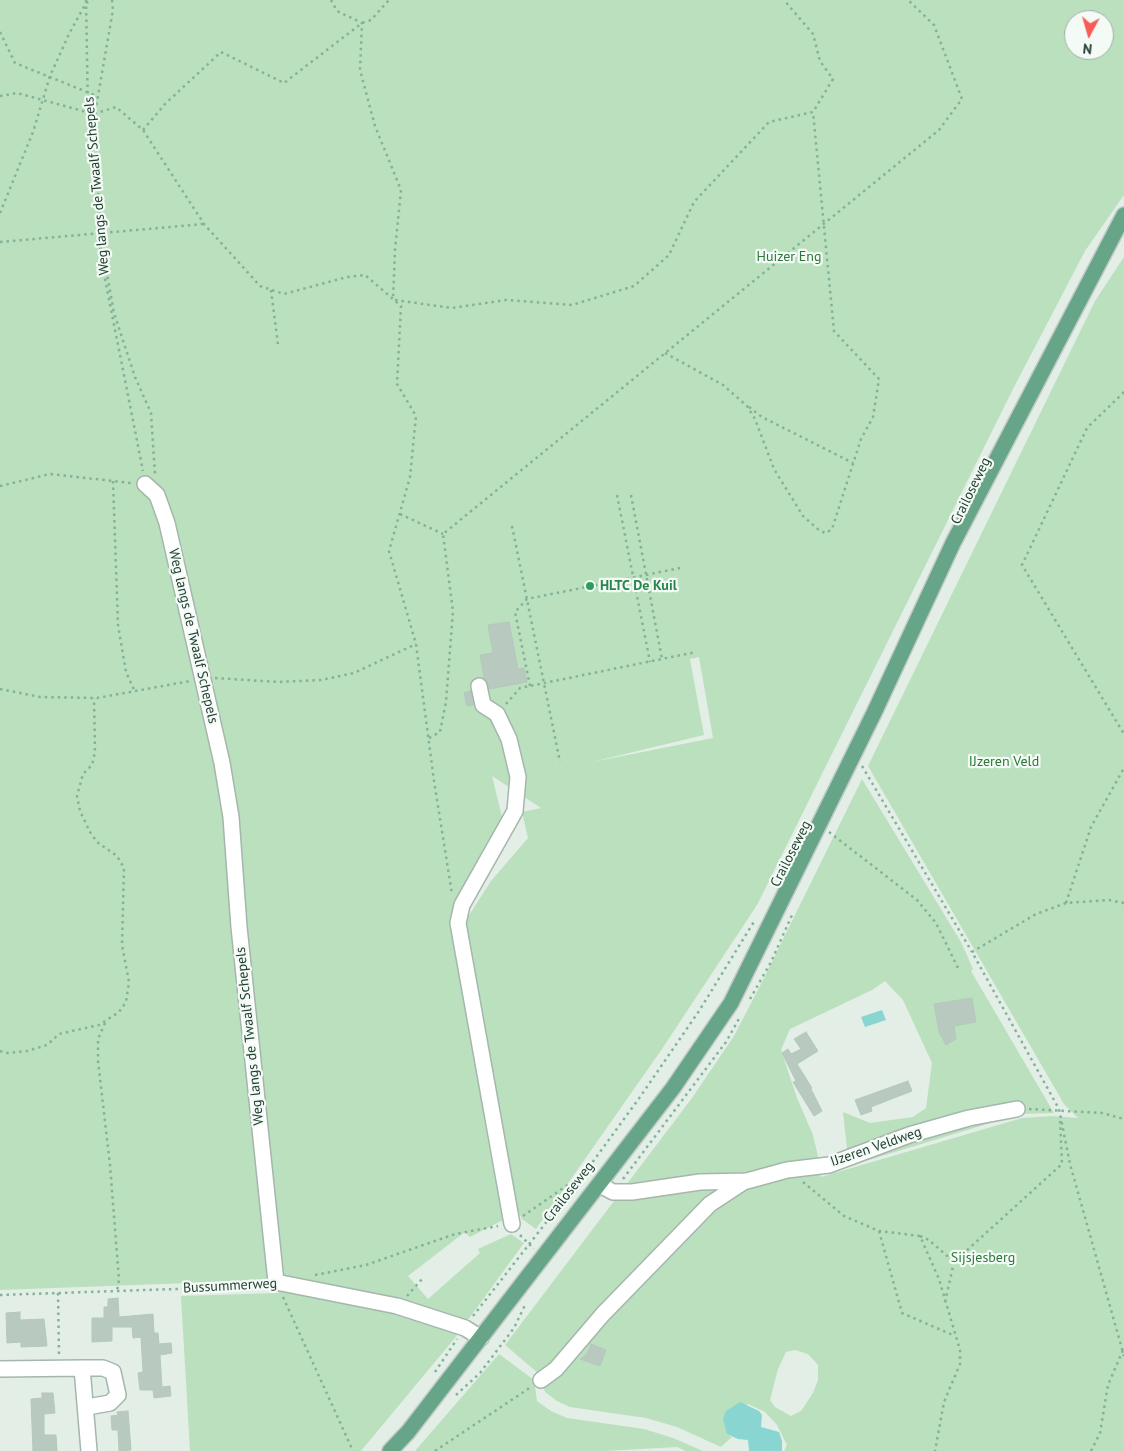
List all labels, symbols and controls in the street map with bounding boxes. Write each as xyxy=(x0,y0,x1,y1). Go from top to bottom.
north arrow xyxy=(1064,10,1114,60)
text: N xyxy=(1082,39,1093,58)
street label: Weg langs de Twaalf Schepels xyxy=(81,96,113,276)
park label: Huizer Eng xyxy=(756,249,822,265)
street label: Crailoseweg xyxy=(948,455,994,527)
street label: Weg langs de Twaalf Schepels xyxy=(165,547,221,725)
place label: HLTC De Kuil xyxy=(600,578,677,594)
marker: HLTC De Kuil xyxy=(584,580,596,592)
park label: IJzeren Veld xyxy=(969,754,1039,770)
street label: Crailoseweg xyxy=(767,818,815,890)
street label: Weg langs de Twaalf Schepels xyxy=(232,946,268,1126)
street label: IJzeren Veldweg xyxy=(828,1124,924,1170)
street label: Crailoseweg xyxy=(540,1158,598,1226)
park label: Sijsjesberg xyxy=(951,1250,1015,1266)
street label: Bussummerweg xyxy=(182,1275,278,1297)

